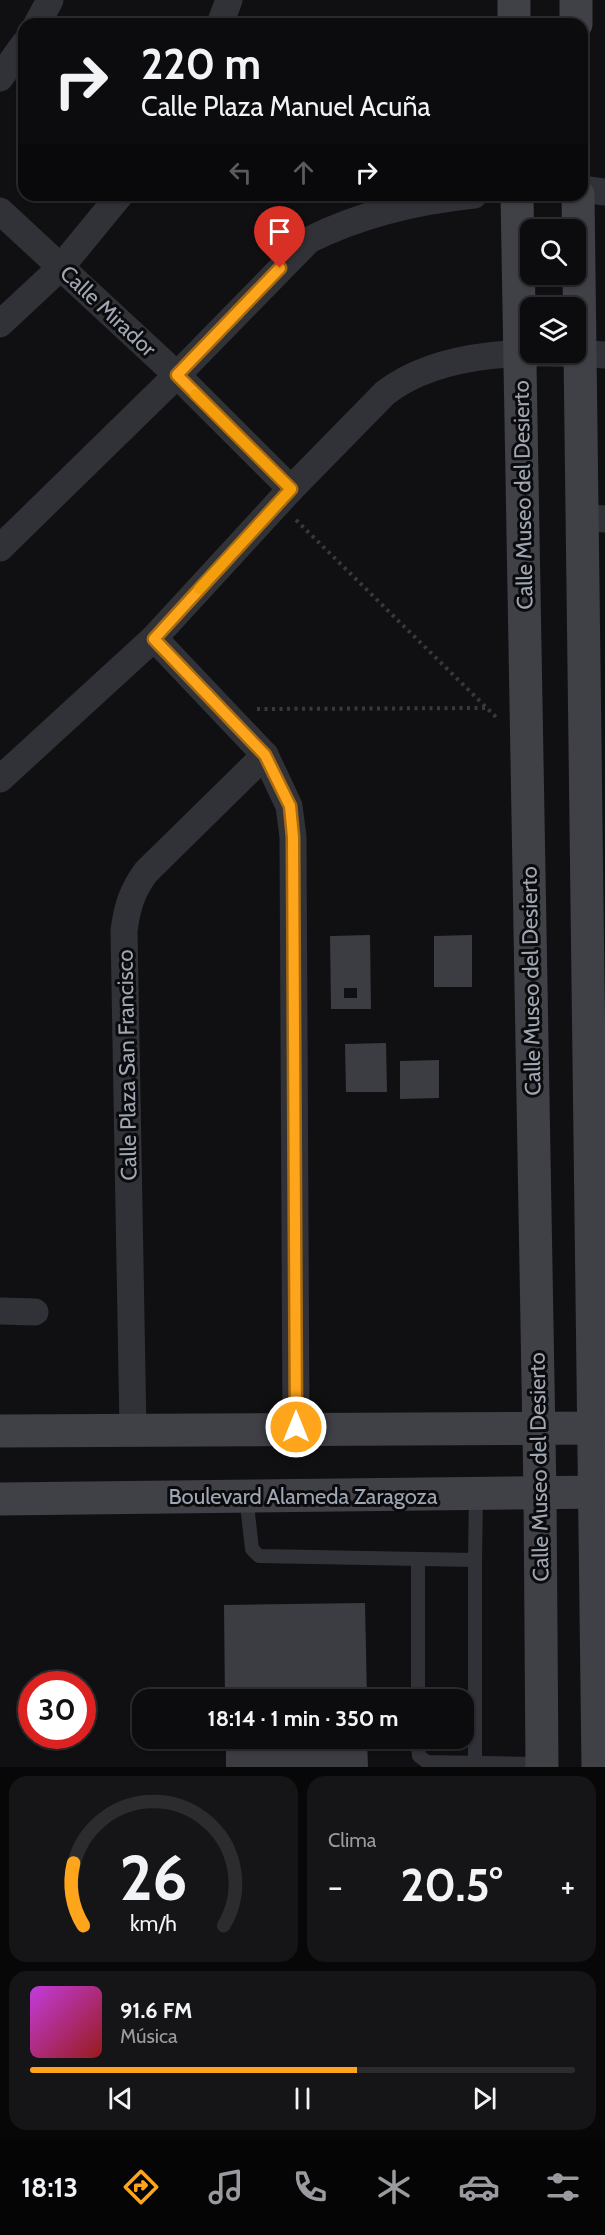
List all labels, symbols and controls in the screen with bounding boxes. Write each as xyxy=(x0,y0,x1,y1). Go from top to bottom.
text: 220 m xyxy=(141,38,261,90)
icon: right xyxy=(42,42,120,120)
text: Calle Plaza Manuel Acuña xyxy=(141,90,431,123)
icon: left xyxy=(224,156,257,189)
icon: ahead xyxy=(287,156,320,189)
icon: right xyxy=(350,156,383,189)
pin xyxy=(254,206,305,268)
icon: arrive xyxy=(263,215,296,248)
map controls xyxy=(520,219,586,363)
button: search xyxy=(520,219,586,285)
street label: Calle Mirador xyxy=(54,260,162,362)
button: layers xyxy=(520,297,586,363)
street label: Calle Museo del Desierto xyxy=(508,380,538,610)
street label: Calle Museo del Desierto xyxy=(516,866,546,1096)
street label: Calle Plaza San Francisco xyxy=(111,949,143,1181)
street label: Calle Museo del Desierto xyxy=(524,1352,554,1582)
position arrow xyxy=(264,1395,328,1459)
street label: Boulevard Alameda Zaragoza xyxy=(168,1483,438,1510)
speed limit sign: 30 xyxy=(18,1671,96,1749)
text: 18:14 · 1 min · 350 m xyxy=(208,1705,398,1732)
text: Clima xyxy=(328,1828,376,1852)
text: 26 xyxy=(119,1840,188,1916)
text: 20.5° xyxy=(400,1858,503,1912)
text: − xyxy=(328,1866,343,1906)
text: + xyxy=(560,1866,575,1906)
text: km/h xyxy=(130,1910,177,1936)
text: 91.6 FM xyxy=(120,1997,192,2024)
text: Música xyxy=(120,2024,178,2048)
icon: previous xyxy=(104,2082,137,2115)
icon: pause xyxy=(286,2082,319,2115)
icon: next xyxy=(468,2082,501,2115)
icon: directions xyxy=(120,2166,162,2208)
icon: music xyxy=(205,2166,247,2208)
icon: phone xyxy=(289,2166,331,2208)
icon: climate xyxy=(373,2166,415,2208)
icon: car xyxy=(458,2166,500,2208)
icon: filters xyxy=(542,2166,584,2208)
text: 18:13 xyxy=(21,2171,78,2204)

